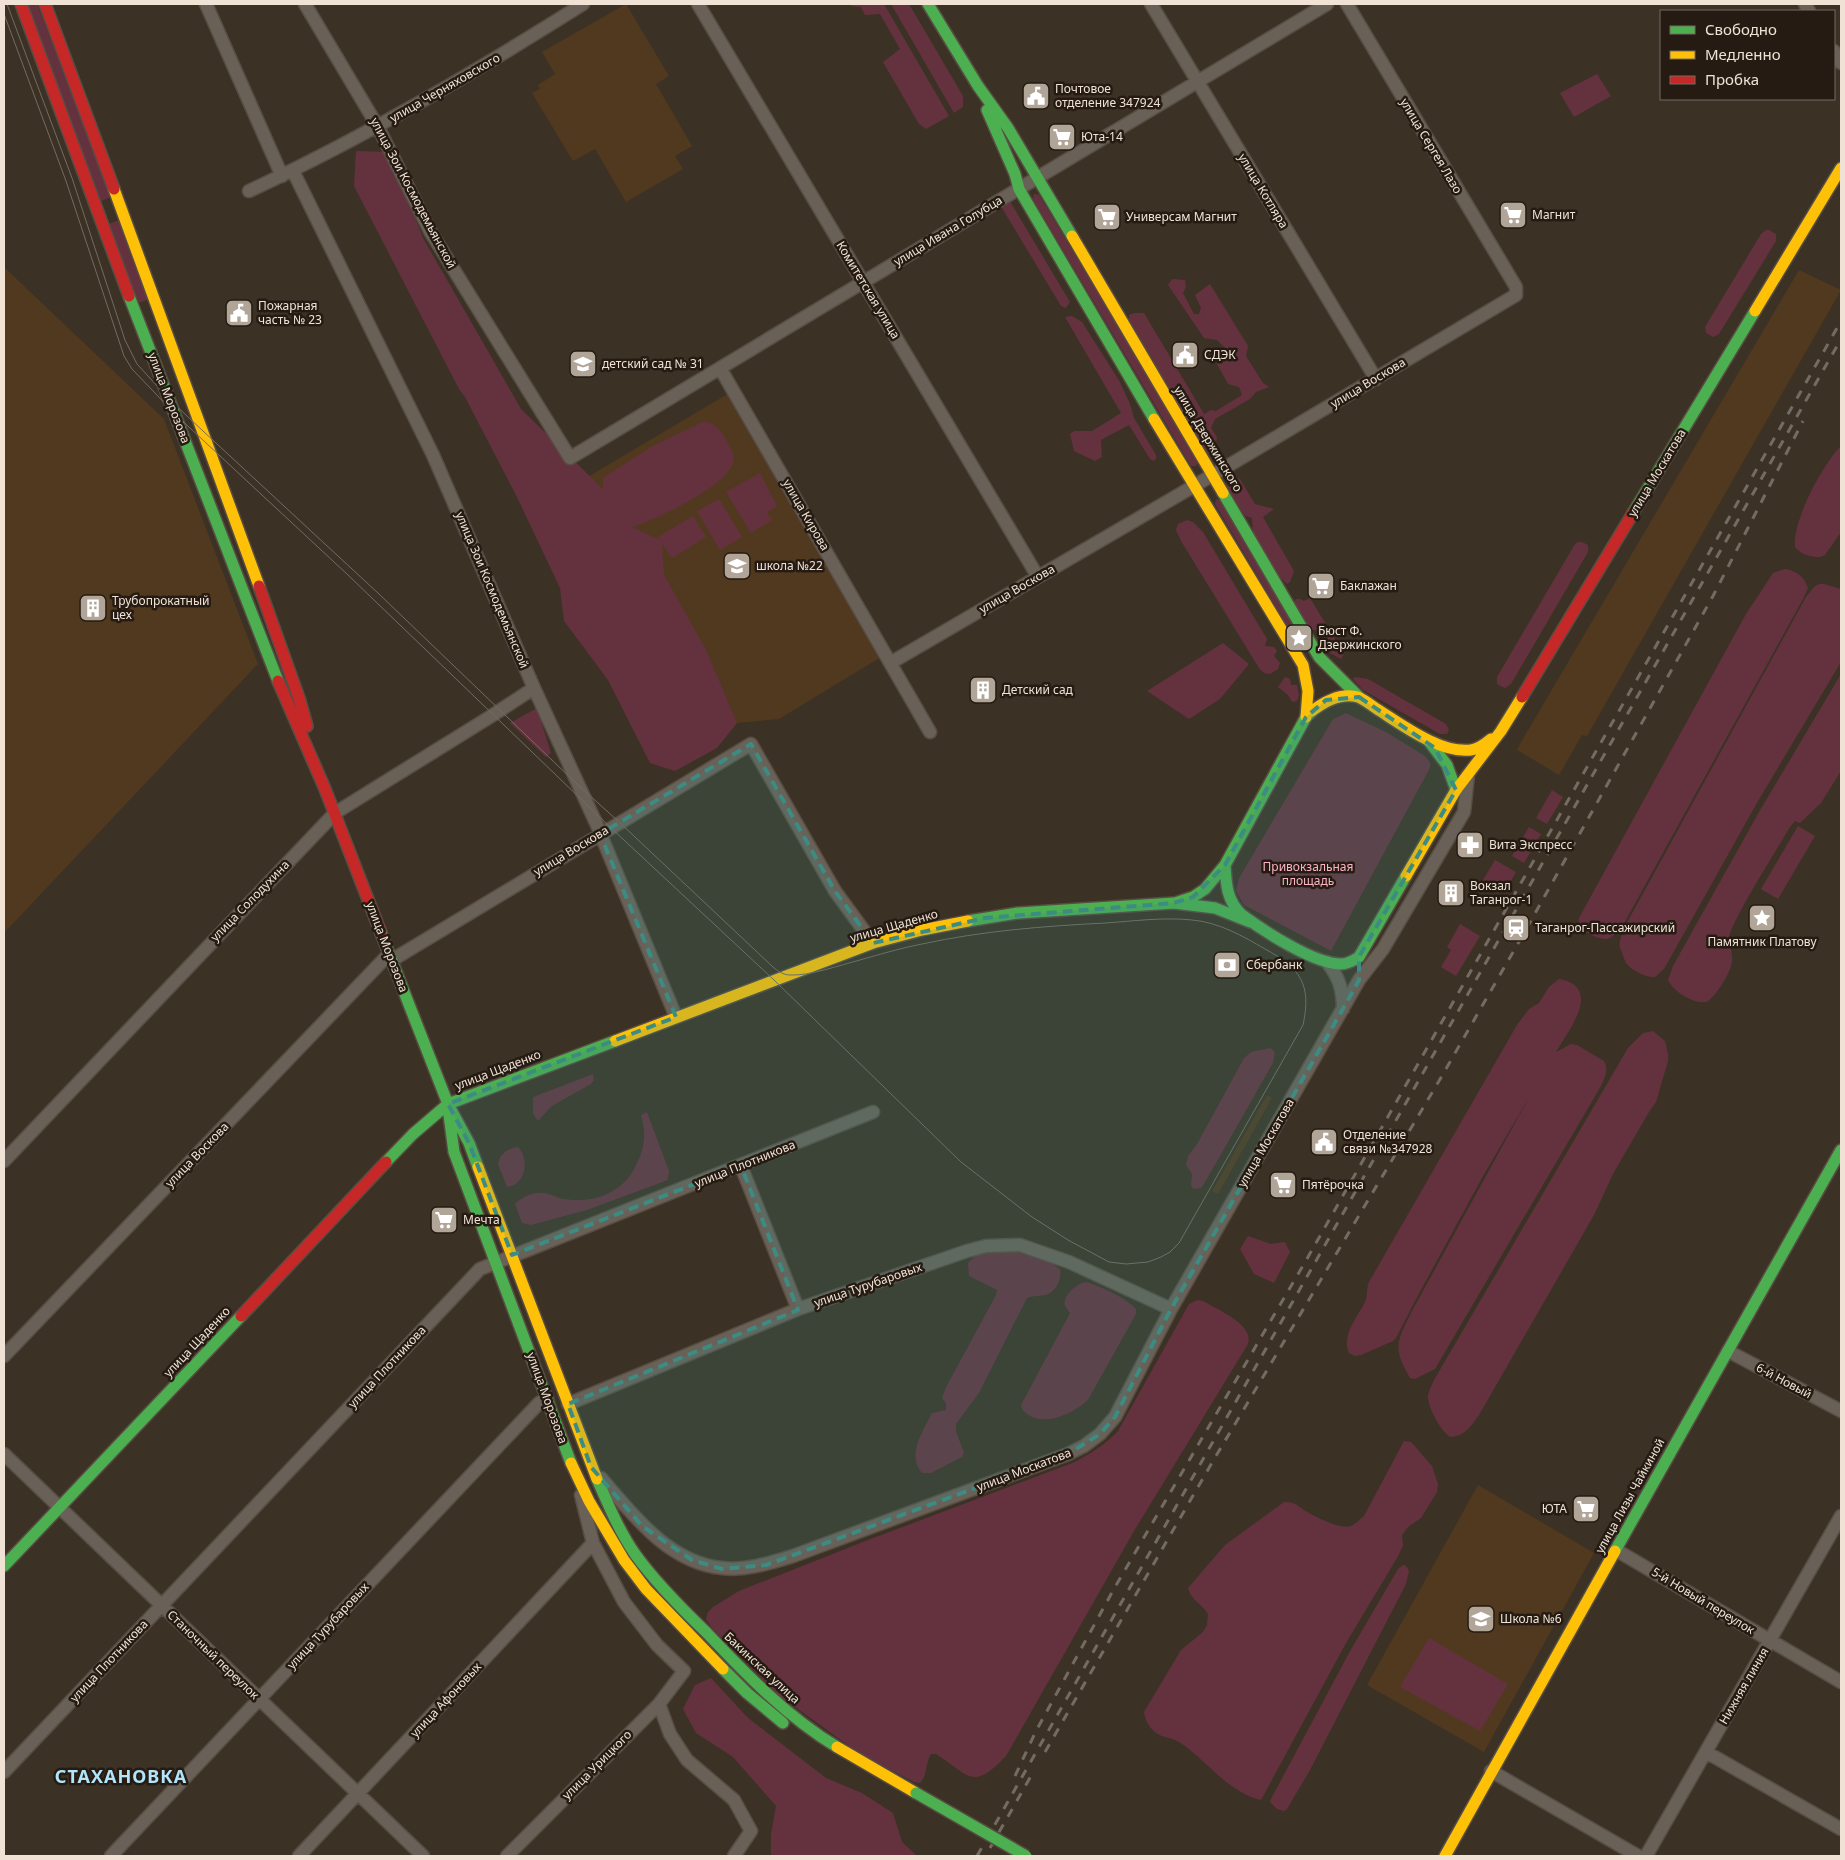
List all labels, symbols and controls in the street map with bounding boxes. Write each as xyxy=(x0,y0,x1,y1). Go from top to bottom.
legend xyxy=(1660,10,1835,100)
text: Свободно xyxy=(1705,19,1777,39)
text: Медленно xyxy=(1705,44,1781,64)
street label: улица Черняховского xyxy=(387,49,503,126)
text: Пробка xyxy=(1705,69,1759,89)
place label: Почтовое отделение 347924 xyxy=(1055,80,1161,111)
public building icon: Почтовое отделение 347924 xyxy=(1021,81,1051,111)
street label: улица Сергея Лазо xyxy=(1396,95,1467,197)
street label: улица Зои Космодемьянской xyxy=(366,114,461,271)
supermarket icon: Юта-14 xyxy=(1047,122,1077,152)
place label: Юта-14 xyxy=(1081,128,1123,145)
street label: улица Котляра xyxy=(1234,150,1292,231)
street label: улица Ивана Голубца xyxy=(890,191,1005,270)
supermarket icon: Магнит xyxy=(1498,200,1528,230)
supermarket icon: Универсам Магнит xyxy=(1092,202,1122,232)
place label: Магнит xyxy=(1532,206,1576,223)
place label: Универсам Магнит xyxy=(1126,208,1237,225)
street label: Комитетская улица xyxy=(832,238,904,342)
place label: Пожарная часть № 23 xyxy=(258,297,322,328)
public building icon: Пожарная часть № 23 xyxy=(224,298,254,328)
public building icon: СДЭК xyxy=(1170,340,1200,370)
place label: СДЭК xyxy=(1204,346,1236,363)
school or university icon: детский сад № 31 xyxy=(568,349,598,379)
street label: улица Морозова xyxy=(144,350,195,446)
street label: улица Воскова xyxy=(1327,353,1408,412)
place label: детский сад № 31 xyxy=(602,355,704,372)
street label: улица Дзержинского xyxy=(1170,383,1247,495)
street label: улица Москатова xyxy=(1624,426,1690,520)
street label: улица Кирова xyxy=(779,476,834,554)
street label: улица Зои Космодемьянской xyxy=(452,509,533,671)
school or university icon: школа №22 xyxy=(722,551,752,581)
place label: школа №22 xyxy=(756,557,823,574)
street label: улица Воскова xyxy=(976,560,1058,617)
supermarket icon: Баклажан xyxy=(1306,571,1336,601)
place label: Баклажан xyxy=(1340,577,1397,594)
place label: Трубопрокатный цех xyxy=(112,592,210,623)
building icon: Трубопрокатный цех xyxy=(78,593,108,623)
place label: Бюст Ф. Дзержинского xyxy=(1318,622,1402,653)
place icon: Бюст Ф. Дзержинского xyxy=(1284,623,1314,653)
building icon: Детский сад xyxy=(968,675,998,705)
place label: Детский сад xyxy=(1002,681,1074,698)
street label: улица Воскова xyxy=(530,821,611,880)
pharmacy icon: Вита Экспресс xyxy=(1455,830,1485,860)
place label: Вита Экспресс xyxy=(1489,836,1572,853)
street label: улица Солодухина xyxy=(206,856,293,945)
park label: Привокзальная площадь xyxy=(1263,858,1353,889)
place label: Вокзал Таганрог-1 xyxy=(1470,877,1532,908)
building icon: Вокзал Таганрог-1 xyxy=(1436,878,1466,908)
street label: улица Морозова xyxy=(362,899,413,995)
place icon: Памятник Платову xyxy=(1747,903,1777,933)
street label: улица Щаденко xyxy=(848,905,940,946)
station icon: Таганрог-Пассажирский xyxy=(1501,913,1531,943)
place label: Таганрог-Пассажирский xyxy=(1535,919,1675,936)
place label: Памятник Платову xyxy=(1707,933,1818,950)
bank icon: Сбербанк xyxy=(1212,950,1242,980)
place label: Сбербанк xyxy=(1246,956,1303,973)
street label: улица Щаденко xyxy=(452,1045,543,1094)
street label: улица Москатова xyxy=(1233,1095,1298,1190)
street label: улица Воскова xyxy=(161,1118,232,1191)
place label: Отделение связи №347928 xyxy=(1343,1126,1433,1157)
public building icon: Отделение связи №347928 xyxy=(1309,1127,1339,1157)
street label: улица Плотникова xyxy=(692,1136,798,1191)
supermarket icon: Пятёрочка xyxy=(1268,1170,1298,1200)
place label: Пятёрочка xyxy=(1302,1176,1364,1193)
supermarket icon: Мечта xyxy=(429,1205,459,1235)
place label: Мечта xyxy=(463,1211,500,1228)
street label: улица Турубаровых xyxy=(812,1258,925,1311)
street label: улица Щаденко xyxy=(160,1303,234,1381)
street label: улица Плотникова xyxy=(344,1322,429,1412)
street label: улица Морозова xyxy=(523,1350,572,1446)
street label: 6-й Новый xyxy=(1753,1359,1815,1402)
street label: улица Лизы Чайкиной xyxy=(1591,1435,1668,1556)
street label: улица Москатова xyxy=(974,1444,1073,1495)
supermarket icon: ЮТА xyxy=(1571,1494,1601,1524)
place label: ЮТА xyxy=(1542,1500,1567,1517)
street label: 5-й Новый переулок xyxy=(1649,1563,1758,1638)
street label: улица Турубаровых xyxy=(283,1578,373,1673)
school or university icon: Школа №6 xyxy=(1466,1604,1496,1634)
street label: Станочный переулок xyxy=(164,1606,264,1704)
place label: Школа №6 xyxy=(1500,1610,1562,1627)
street label: улица Плотникова xyxy=(66,1616,151,1706)
street label: Бакинская улица xyxy=(721,1628,804,1707)
street label: Нижняя линия xyxy=(1715,1644,1772,1727)
street label: улица Афоновых xyxy=(406,1658,486,1741)
street label: улица Урицкого xyxy=(558,1726,635,1803)
district label: СТАХАНОВКА xyxy=(55,1764,187,1788)

